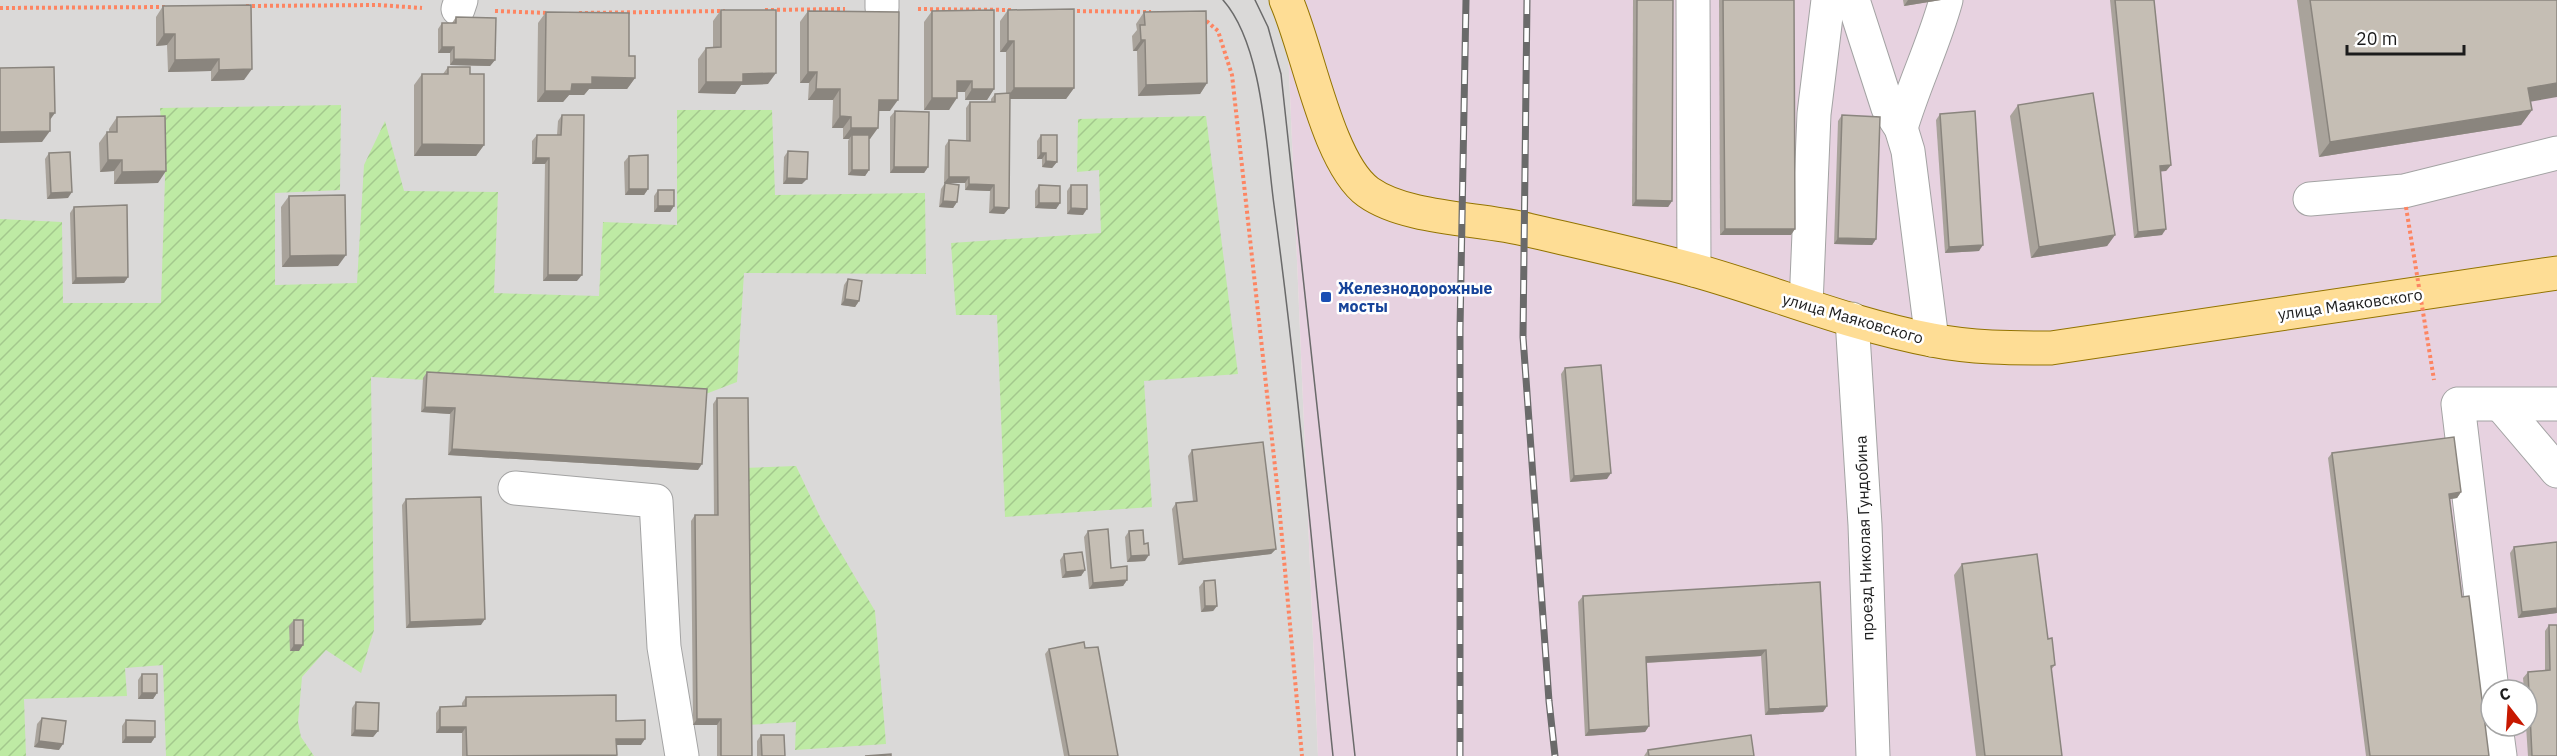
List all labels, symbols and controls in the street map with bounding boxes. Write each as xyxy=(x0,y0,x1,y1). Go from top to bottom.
scale bar xyxy=(2347,18,2464,56)
text: 20 m xyxy=(2356,27,2398,50)
place label: Железнодорожные мосты xyxy=(1338,278,1493,316)
street label: улица Маяковского xyxy=(2276,284,2424,324)
street label: улица Маяковского xyxy=(1780,288,1926,348)
marker: Железнодорожные мосты xyxy=(1319,290,1333,304)
street label: проезд Николая Гундобина xyxy=(1850,435,1878,641)
north arrow xyxy=(2479,678,2539,738)
text: С xyxy=(2497,683,2513,705)

